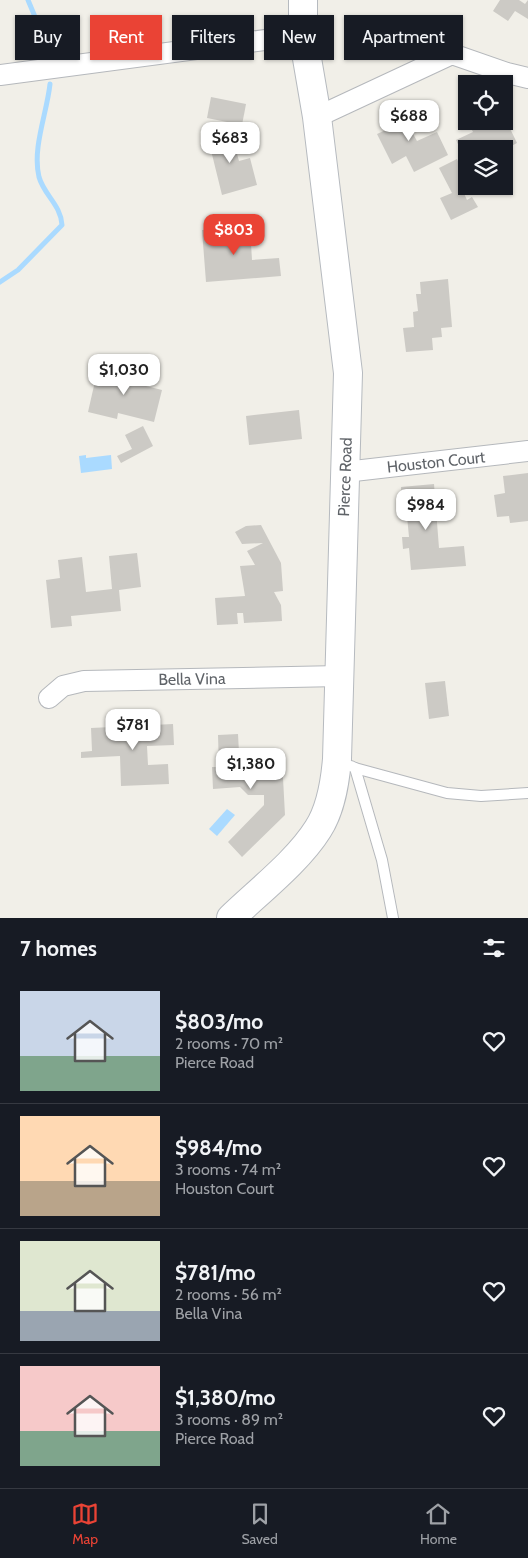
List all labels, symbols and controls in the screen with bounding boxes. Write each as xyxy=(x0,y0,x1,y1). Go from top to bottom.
chip: Buy xyxy=(15,15,80,60)
chip: Rent xyxy=(90,15,162,60)
chip: Filters xyxy=(172,15,254,60)
chip: New xyxy=(264,15,334,60)
chip: Apartment xyxy=(344,15,463,60)
map controls xyxy=(458,75,513,195)
button: locate xyxy=(458,75,513,130)
pin: $688 xyxy=(379,100,439,142)
text: $688 xyxy=(390,106,428,125)
pin: $683 xyxy=(200,121,260,164)
text: $683 xyxy=(212,128,248,147)
button: layers xyxy=(458,140,513,195)
pin: $803 xyxy=(204,214,264,256)
text: $803 xyxy=(215,220,253,239)
pin: $1,030 xyxy=(83,354,165,396)
text: $1,030 xyxy=(99,360,149,379)
street label: Pierce Road xyxy=(334,437,356,517)
street label: Houston Court xyxy=(386,447,487,477)
pin: $984 xyxy=(396,488,456,531)
text: $984 xyxy=(407,495,445,514)
street label: Bella Vina xyxy=(158,669,226,689)
pin: $781 xyxy=(103,708,163,751)
text: $781 xyxy=(116,715,150,734)
pin: $1,380 xyxy=(210,748,292,790)
text: $1,380 xyxy=(227,754,275,773)
icon: filters xyxy=(480,934,508,962)
text: 7 homes xyxy=(20,936,97,961)
text: $803/mo xyxy=(175,1009,263,1034)
icon: home xyxy=(60,1011,120,1071)
icon: heart xyxy=(480,1027,508,1055)
text: 2 rooms · 70 m² xyxy=(175,1034,283,1053)
text: Pierce Road xyxy=(175,1053,254,1072)
text: $984/mo xyxy=(175,1135,262,1160)
icon: home xyxy=(60,1136,120,1196)
icon: heart xyxy=(480,1152,508,1180)
text: 3 rooms · 74 m² xyxy=(175,1160,281,1179)
text: Houston Court xyxy=(175,1179,274,1198)
text: $781/mo xyxy=(175,1260,256,1285)
icon: home xyxy=(60,1261,120,1321)
icon: heart xyxy=(480,1277,508,1305)
text: 2 rooms · 56 m² xyxy=(175,1285,282,1304)
text: Bella Vina xyxy=(175,1304,242,1323)
text: $1,380/mo xyxy=(175,1385,276,1410)
icon: home xyxy=(60,1386,120,1446)
icon: heart xyxy=(480,1402,508,1430)
text: 3 rooms · 89 m² xyxy=(175,1410,283,1429)
text: Pierce Road xyxy=(175,1429,254,1448)
tab: Map xyxy=(71,1500,99,1548)
tab: Saved xyxy=(241,1500,278,1548)
tab: Home xyxy=(420,1500,457,1548)

